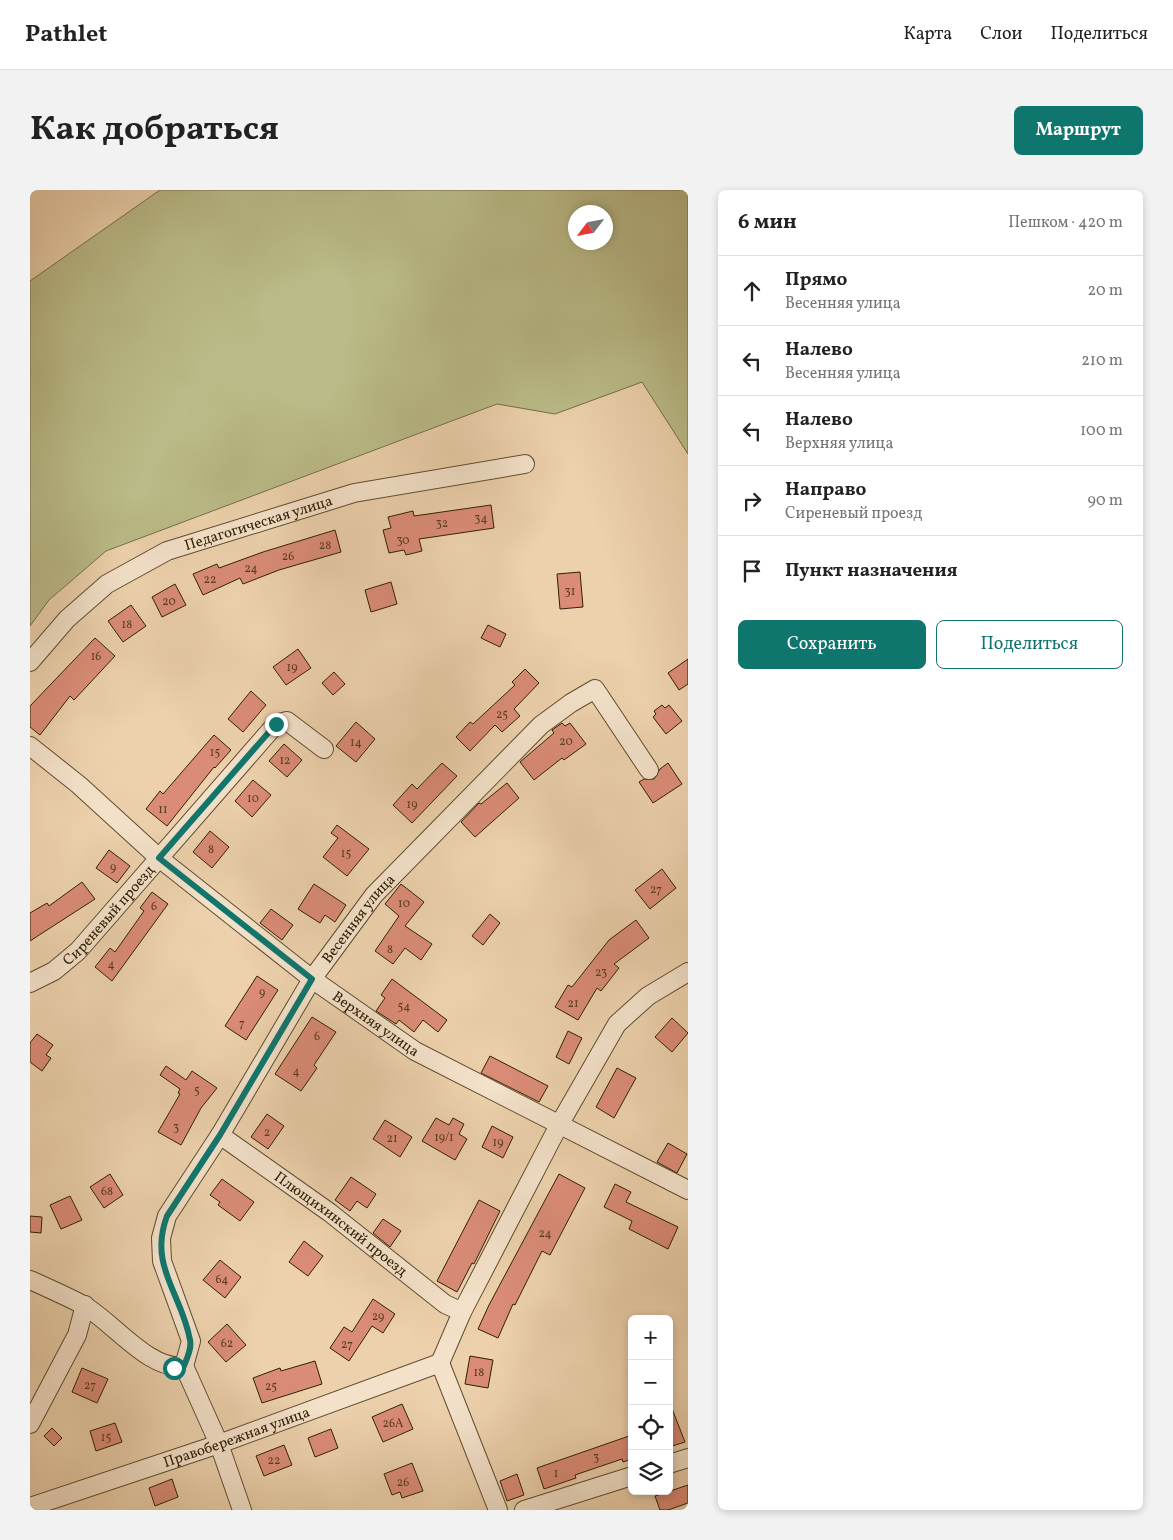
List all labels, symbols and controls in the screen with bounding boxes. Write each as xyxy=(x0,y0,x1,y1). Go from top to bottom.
text: Pathlet xyxy=(25,18,107,52)
text: Карта xyxy=(904,22,952,47)
text: Слои xyxy=(980,22,1022,47)
text: Поделиться xyxy=(1050,22,1148,47)
text: Как добраться xyxy=(30,106,279,154)
button: Маршрут xyxy=(1014,106,1143,155)
north arrow xyxy=(568,205,613,250)
text: 6 мин xyxy=(738,208,797,237)
text: Пешком · 420 m xyxy=(1008,212,1123,234)
text: Прямо xyxy=(785,267,847,293)
icon: ahead xyxy=(738,277,766,305)
text: 20 m xyxy=(1088,280,1123,302)
text: Весенняя улица xyxy=(785,293,901,315)
text: Налево xyxy=(785,337,853,363)
icon: left xyxy=(738,347,766,375)
text: 210 m xyxy=(1081,350,1123,372)
text: Весенняя улица xyxy=(785,363,901,385)
text: Налево xyxy=(785,407,853,433)
icon: left xyxy=(738,417,766,445)
text: 100 m xyxy=(1080,420,1123,442)
text: Верхняя улица xyxy=(785,433,893,455)
text: Направо xyxy=(785,477,867,503)
icon: right xyxy=(738,487,766,515)
text: 90 m xyxy=(1087,490,1123,512)
street label: Педагогическая улица xyxy=(182,491,335,557)
text: Сиреневый проезд xyxy=(785,503,922,525)
house number: 34 xyxy=(474,511,488,527)
house number: 32 xyxy=(436,516,448,532)
house number: 30 xyxy=(396,533,410,549)
house number: 28 xyxy=(319,538,331,554)
house number: 26 xyxy=(282,549,294,565)
icon: arrive xyxy=(738,557,766,585)
text: Пункт назначения xyxy=(785,558,958,584)
house number: 24 xyxy=(244,561,258,577)
house number: 22 xyxy=(204,572,216,588)
house number: 31 xyxy=(565,584,575,600)
house number: 20 xyxy=(162,594,176,610)
house number: 18 xyxy=(122,617,132,633)
button: Сохранить xyxy=(738,620,926,669)
button: Поделиться xyxy=(936,620,1123,669)
house number: 16 xyxy=(91,649,101,665)
house number: 19 xyxy=(287,660,297,676)
house number: 25 xyxy=(496,707,508,723)
route end xyxy=(265,713,288,736)
house number: 20 xyxy=(559,734,573,750)
house number: 14 xyxy=(350,735,362,751)
house number: 15 xyxy=(210,745,220,761)
house number: 12 xyxy=(279,753,291,769)
house number: 10 xyxy=(247,791,259,807)
house number: 19 xyxy=(407,797,417,813)
house number: 11 xyxy=(158,802,168,818)
house number: 8 xyxy=(208,842,214,858)
house number: 15 xyxy=(341,846,351,862)
house number: 9 xyxy=(110,860,116,876)
street label: Сиреневый проезд xyxy=(59,861,161,971)
street label: Весенняя улица xyxy=(318,870,401,969)
house number: 27 xyxy=(650,882,662,898)
house number: 10 xyxy=(398,896,410,912)
house number: 6 xyxy=(151,899,157,915)
house number: 8 xyxy=(387,942,393,958)
house number: 4 xyxy=(107,957,115,973)
house number: 23 xyxy=(595,965,607,981)
house number: 9 xyxy=(259,985,265,1001)
street label: Верхняя улица xyxy=(327,987,423,1063)
house number: 21 xyxy=(567,996,579,1012)
house number: 54 xyxy=(398,999,410,1015)
house number: 7 xyxy=(239,1016,245,1032)
house number: 6 xyxy=(314,1029,320,1045)
house number: 4 xyxy=(292,1064,300,1080)
house number: 5 xyxy=(194,1083,200,1099)
house number: 3 xyxy=(173,1120,179,1136)
house number: 2 xyxy=(264,1125,270,1141)
house number: 19/1 xyxy=(434,1130,454,1146)
house number: 21 xyxy=(386,1131,398,1147)
house number: 19 xyxy=(493,1135,503,1151)
street label: Плющихинский проезд xyxy=(269,1167,412,1282)
house number: 68 xyxy=(101,1184,113,1200)
house number: 24 xyxy=(538,1226,552,1242)
house number: 64 xyxy=(216,1272,228,1288)
house number: 29 xyxy=(372,1309,384,1325)
map controls xyxy=(628,1315,673,1495)
button: + xyxy=(628,1315,673,1360)
house number: 62 xyxy=(221,1336,233,1352)
house number: 27 xyxy=(341,1337,353,1353)
route start xyxy=(163,1357,186,1380)
button: − xyxy=(628,1360,673,1405)
house number: 18 xyxy=(474,1365,484,1381)
house number: 27 xyxy=(84,1378,96,1394)
house number: 25 xyxy=(265,1379,277,1395)
street label: Правобережная улица xyxy=(161,1403,313,1474)
button: locate xyxy=(628,1405,673,1450)
house number: 26А xyxy=(383,1416,404,1432)
house number: 15 xyxy=(101,1430,111,1446)
house number: 3 xyxy=(593,1450,599,1466)
button: layers xyxy=(628,1450,673,1495)
house number: 22 xyxy=(268,1453,280,1469)
house number: 1 xyxy=(554,1466,558,1482)
house number: 26 xyxy=(397,1475,409,1491)

